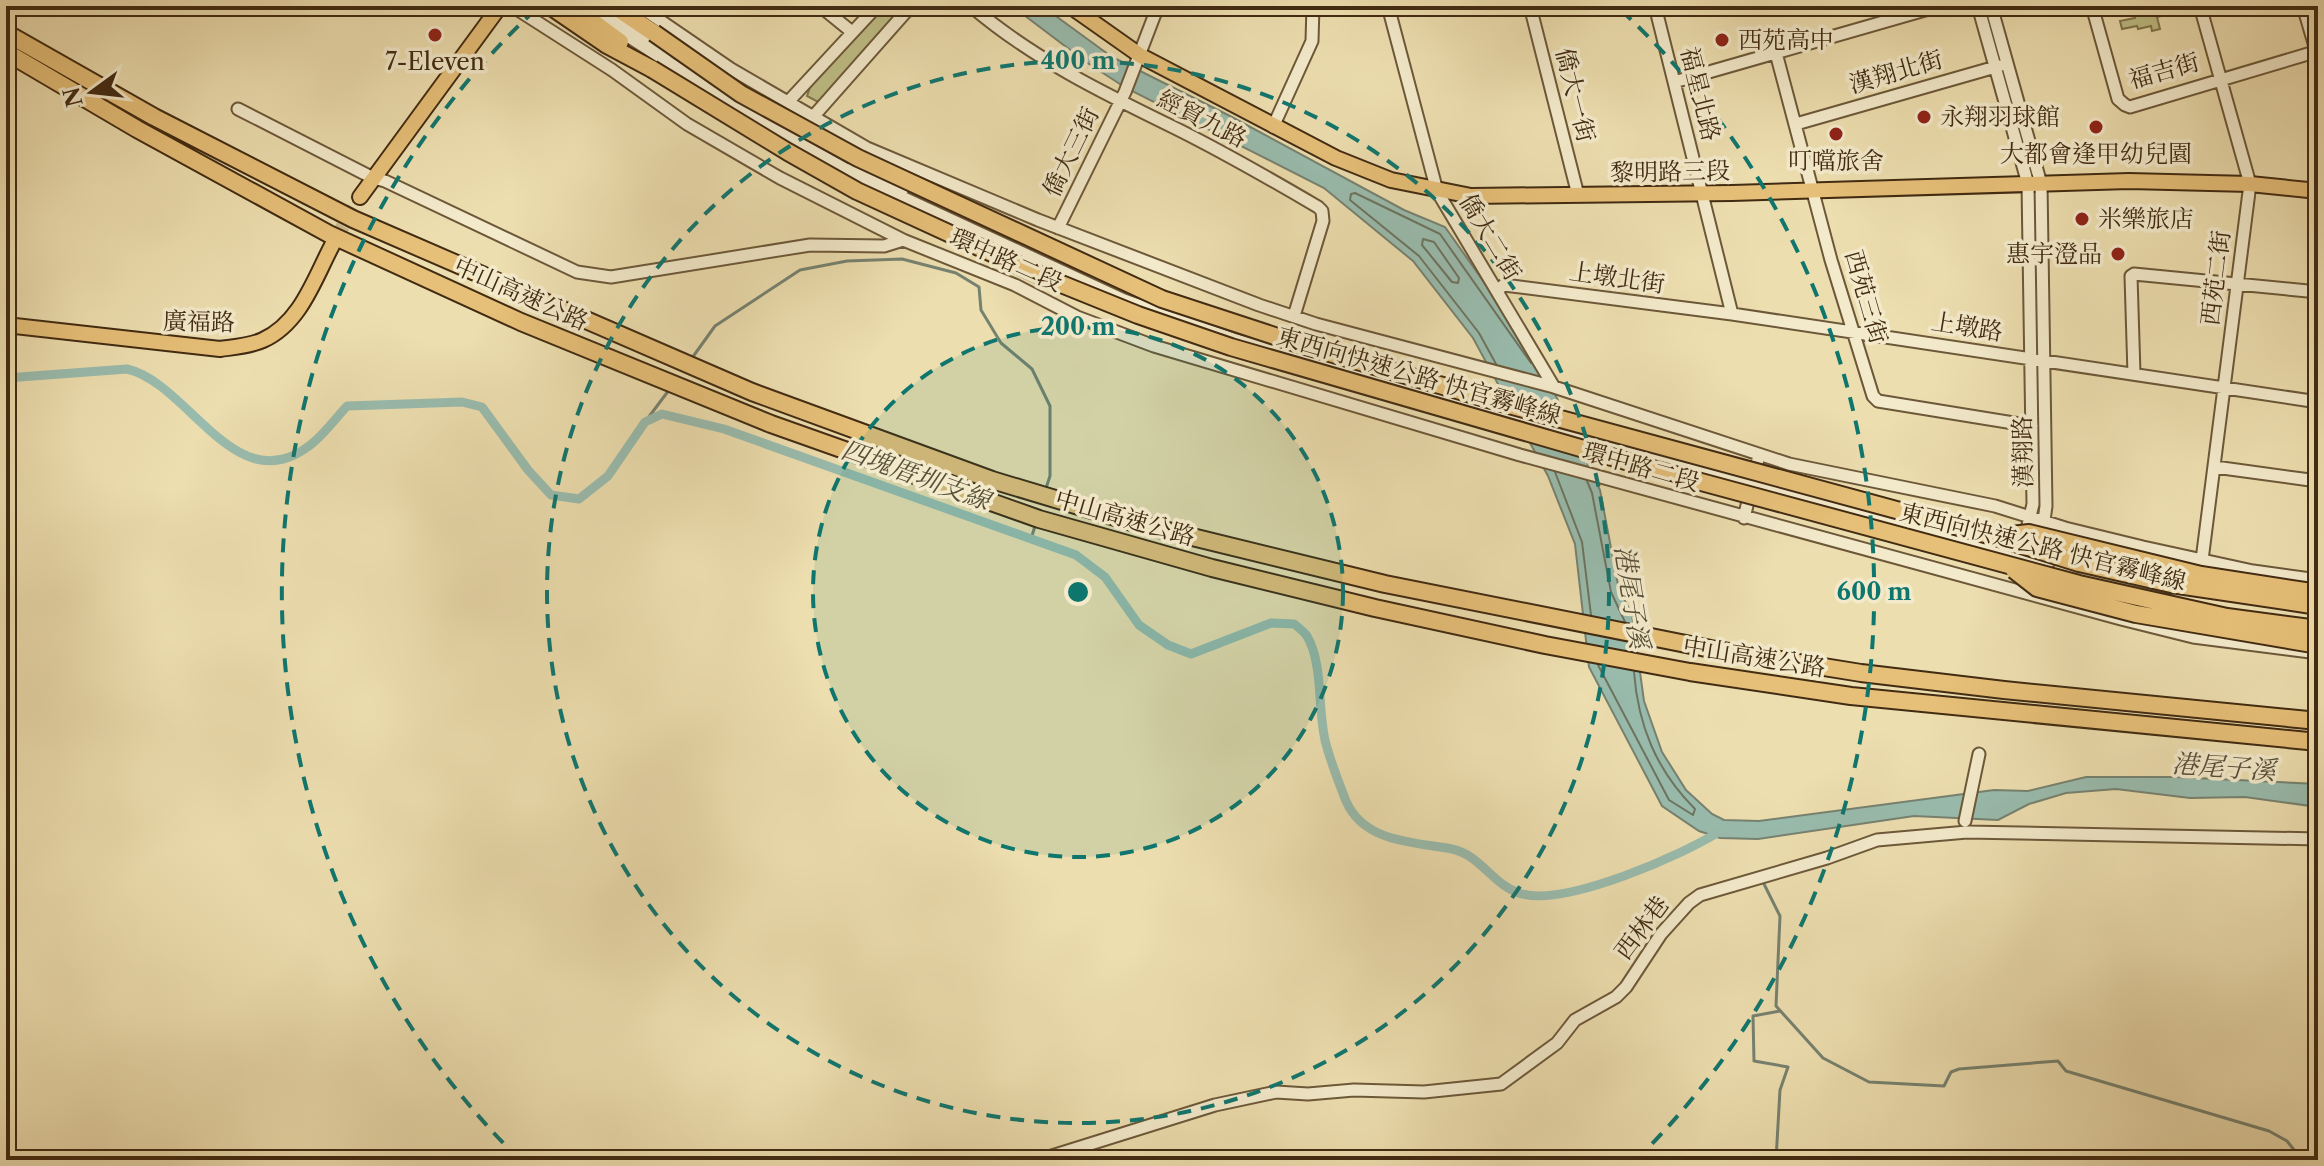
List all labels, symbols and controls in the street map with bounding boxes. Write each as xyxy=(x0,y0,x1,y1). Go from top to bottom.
place label: 西苑高中 xyxy=(1738,25,1834,54)
marker: 7-Eleven xyxy=(426,26,444,44)
marker: 西苑高中 xyxy=(1713,31,1731,49)
street label: 福星北路 xyxy=(1675,44,1726,144)
street label: 漢翔北街 xyxy=(1846,44,1946,99)
street label: 僑大一街 xyxy=(1550,45,1601,145)
text: 400 m xyxy=(1041,46,1115,75)
place label: 7-Eleven xyxy=(385,47,485,76)
street label: 福吉街 xyxy=(2125,47,2202,94)
north arrow xyxy=(52,52,132,132)
text: N xyxy=(58,84,89,110)
street label: 經貿九路 xyxy=(1153,84,1252,153)
street label: 僑大三街 xyxy=(1036,102,1105,201)
place label: 永翔羽球館 xyxy=(1940,102,2060,131)
marker: 永翔羽球館 xyxy=(1915,108,1933,126)
marker: 大都會逢甲幼兒園 xyxy=(2087,118,2105,136)
marker: 叮噹旅舍 xyxy=(1827,125,1845,143)
place label: 大都會逢甲幼兒園 xyxy=(2000,139,2192,168)
place label: 叮噹旅舍 xyxy=(1788,146,1884,175)
street label: 黎明路三段 xyxy=(1610,156,1730,187)
street label: 僑大二街 xyxy=(1453,188,1528,285)
place label: 米樂旅店 xyxy=(2098,204,2194,233)
marker: 米樂旅店 xyxy=(2073,210,2091,228)
street label: 環中路二段 xyxy=(945,222,1067,297)
street label: 西苑二街 xyxy=(2195,229,2236,327)
place label: 惠宇澄品 xyxy=(2006,239,2102,268)
marker: 惠宇澄品 xyxy=(2109,245,2127,263)
street label: 西苑三街 xyxy=(1839,247,1894,347)
street label: 中山高速公路 xyxy=(450,251,593,336)
street label: 上墩北街 xyxy=(1568,256,1667,299)
street label: 廣福路 xyxy=(163,306,235,337)
street label: 上墩路 xyxy=(1929,307,2005,346)
text: 200 m xyxy=(1041,312,1115,341)
street label: 東西向快速公路 快官霧峰線 xyxy=(1274,321,1565,430)
street label: 漢翔路 xyxy=(2007,416,2038,488)
water label: 四塊厝圳支線 xyxy=(837,433,998,518)
street label: 環中路二段 xyxy=(1579,436,1703,497)
street label: 中山高速公路 xyxy=(1052,484,1198,551)
street label: 東西向快速公路 快官霧峰線 xyxy=(1897,497,2189,596)
water label: 港尾子溪 xyxy=(1608,543,1656,654)
text: 600 m xyxy=(1837,577,1911,606)
centre of rings xyxy=(1064,578,1092,606)
street label: 中山高速公路 xyxy=(1681,631,1827,682)
water label: 港尾子溪 xyxy=(2171,747,2280,787)
street label: 西林巷 xyxy=(1608,890,1675,965)

